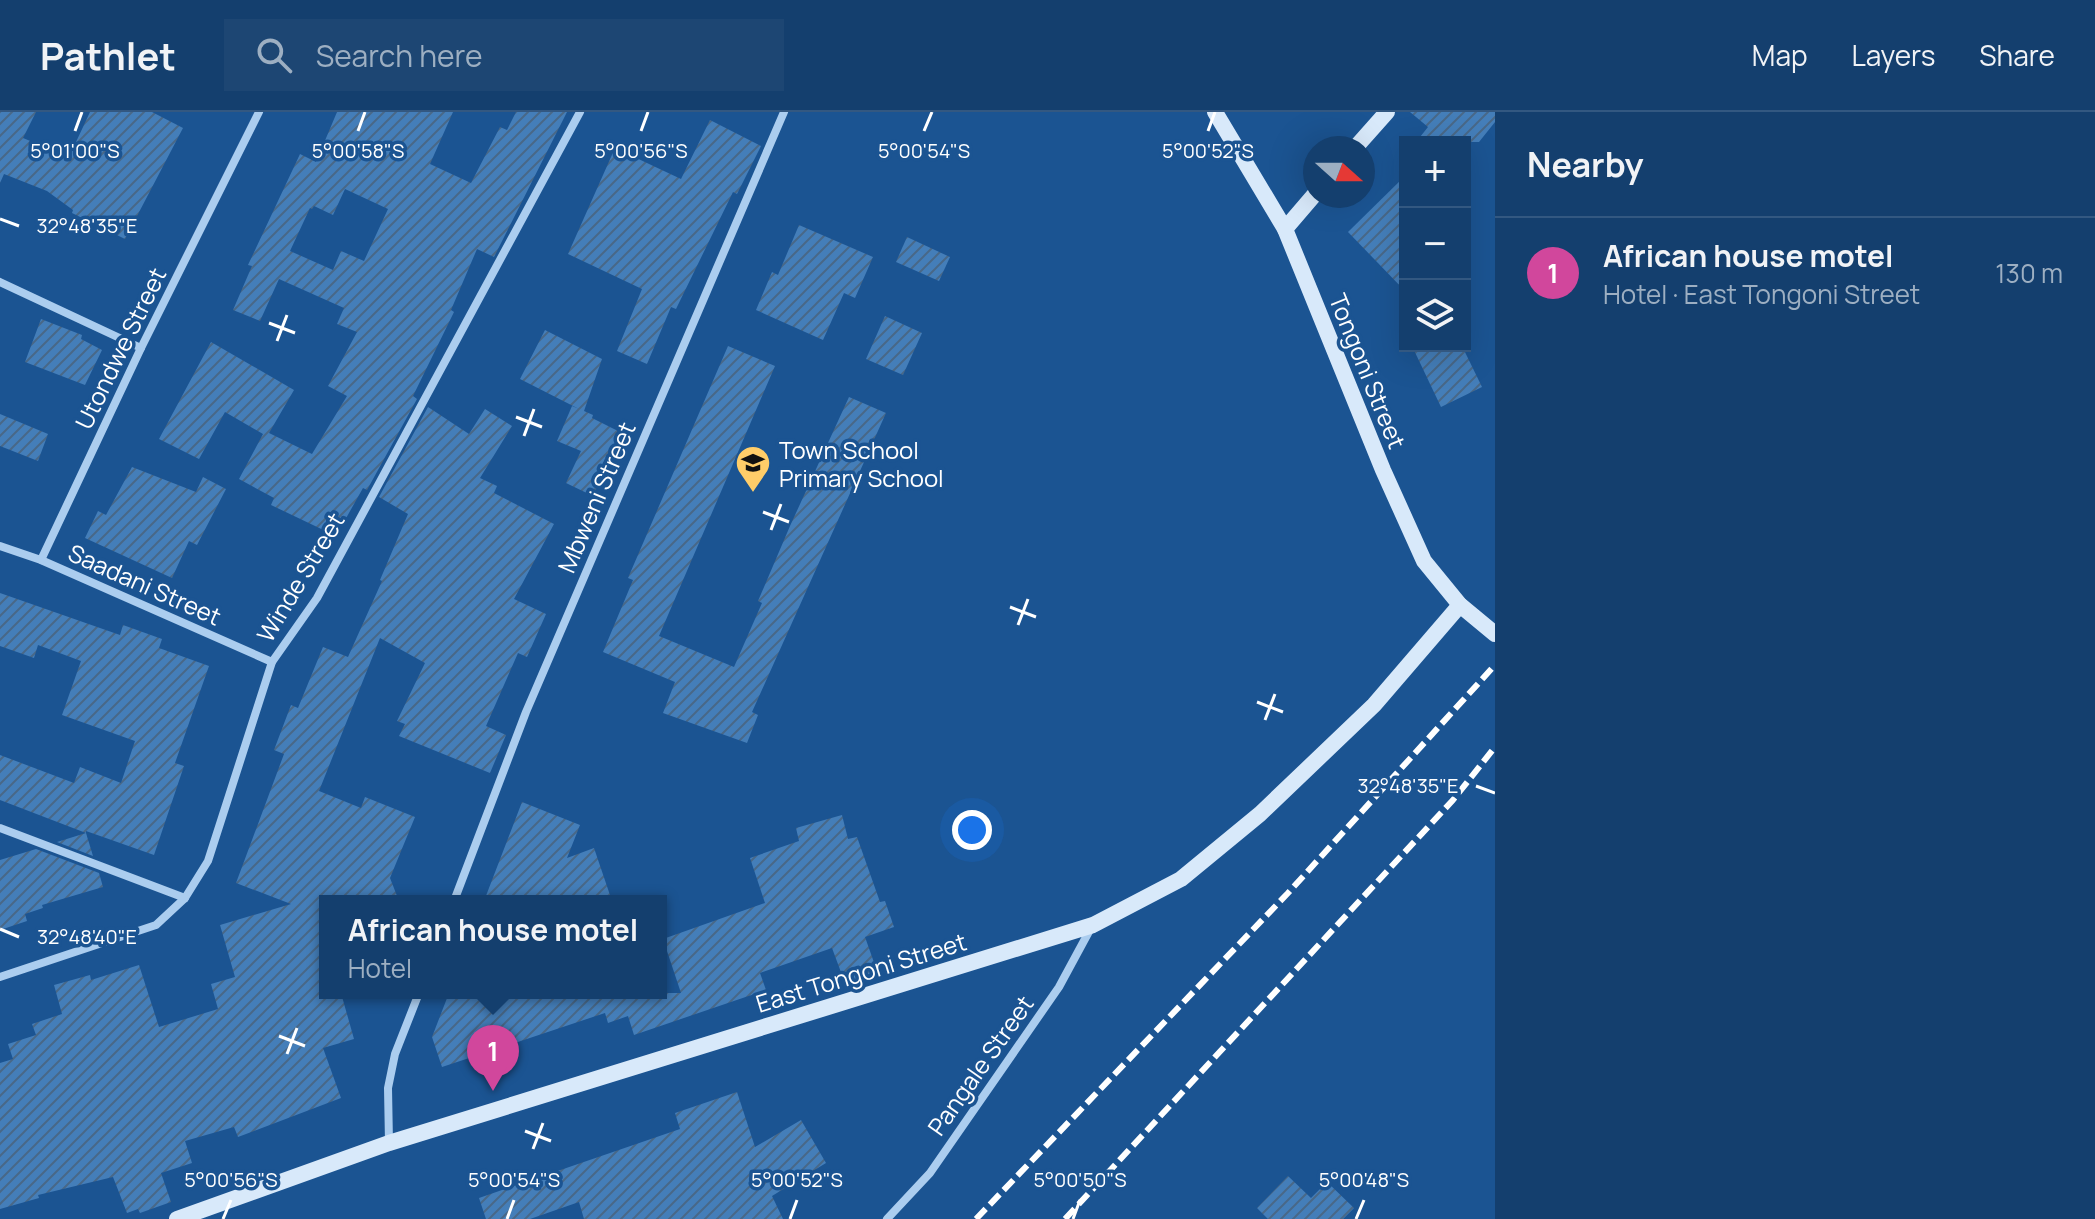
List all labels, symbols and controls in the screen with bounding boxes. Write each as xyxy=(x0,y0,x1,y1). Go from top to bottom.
search box xyxy=(224,19,784,91)
text: Pathlet xyxy=(40,29,176,81)
icon: search xyxy=(252,33,296,77)
text: Search here xyxy=(316,35,483,76)
text: Map xyxy=(1752,36,1808,74)
text: Layers xyxy=(1852,36,1935,74)
text: Share xyxy=(1979,36,2055,74)
north arrow xyxy=(1303,136,1375,208)
map controls xyxy=(1399,136,1471,352)
button: + xyxy=(1399,136,1471,208)
text: 5°01'00"S xyxy=(30,137,120,164)
text: 5°00'58"S xyxy=(312,137,404,164)
text: 5°00'56"S xyxy=(594,137,688,164)
text: 5°00'54"S xyxy=(878,137,970,164)
text: 5°00'52"S xyxy=(1162,137,1254,164)
text: Nearby xyxy=(1527,141,1643,187)
button: − xyxy=(1399,208,1471,280)
text: 32°48'35"E xyxy=(37,212,137,239)
text: African house motel xyxy=(1603,235,1893,276)
text: 1 xyxy=(1547,255,1559,291)
text: 130 m xyxy=(1995,255,2063,291)
street label: Utondwe Street xyxy=(67,262,173,434)
text: Hotel · East Tongoni Street xyxy=(1603,276,1920,312)
button: layers xyxy=(1399,280,1471,352)
street label: Tongoni Street xyxy=(1322,289,1414,453)
street label: Mbweni Street xyxy=(549,417,643,577)
place label: Town School Primary School xyxy=(779,433,944,494)
school or university icon: Town School Primary School xyxy=(734,444,772,494)
street label: Winde Street xyxy=(248,506,352,648)
street label: Saadani Street xyxy=(63,536,227,632)
text: 32°48'35"E xyxy=(1358,772,1458,799)
your location xyxy=(952,810,992,850)
popup xyxy=(319,895,667,999)
text: African house motel xyxy=(348,909,638,950)
text: 32°48'40"E xyxy=(37,923,137,950)
street label: East Tongoni Street xyxy=(752,924,970,1020)
text: Hotel xyxy=(348,950,412,986)
street label: Pangale Street xyxy=(919,988,1041,1142)
pin: 1 xyxy=(467,1025,519,1091)
text: 5°00'56"S xyxy=(184,1166,278,1193)
text: 5°00'54"S xyxy=(468,1166,560,1193)
text: 5°00'52"S xyxy=(751,1166,843,1193)
text: 5°00'50"S xyxy=(1033,1166,1127,1193)
text: 5°00'48"S xyxy=(1319,1166,1409,1193)

